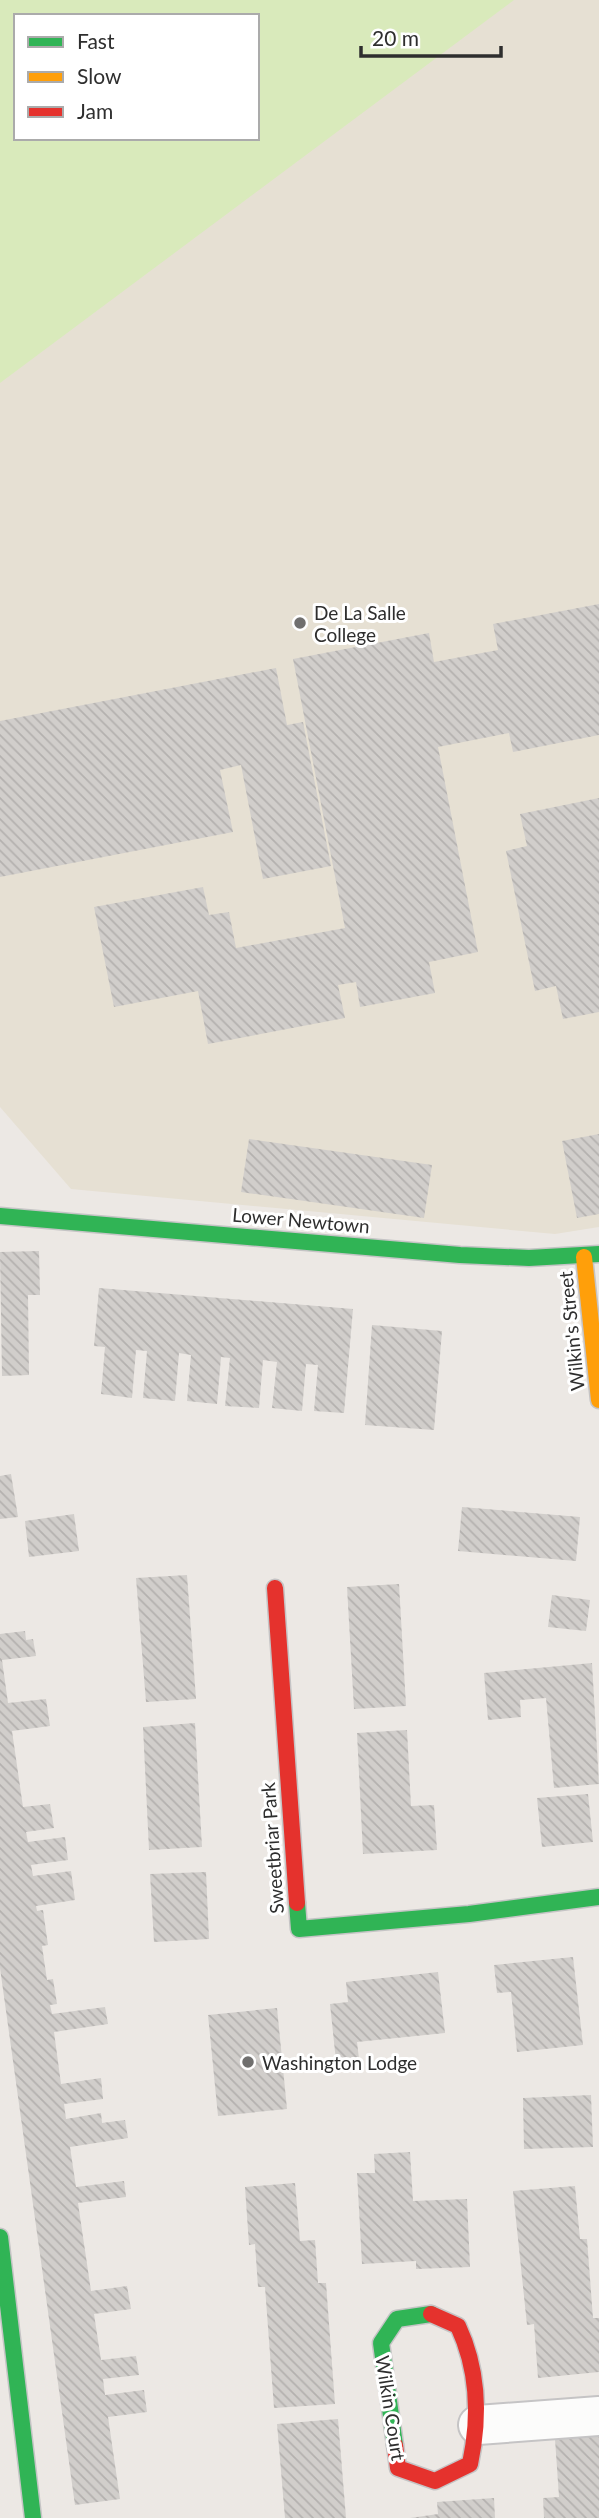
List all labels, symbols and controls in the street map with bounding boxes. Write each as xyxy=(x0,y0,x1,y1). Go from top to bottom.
legend xyxy=(14,14,259,140)
scale bar xyxy=(361,14,501,58)
text: 20 m xyxy=(372,25,419,50)
text: Fast xyxy=(77,28,115,53)
text: Slow xyxy=(77,63,122,88)
text: Jam xyxy=(77,98,113,123)
place label: De La Salle College xyxy=(314,601,406,646)
marker: De La Salle College xyxy=(292,615,308,631)
street label: Lower Newtown xyxy=(231,1203,371,1237)
street label: Wilkin's Street xyxy=(553,1270,589,1392)
street label: Sweetbriar Park xyxy=(256,1781,288,1914)
place label: Washington Lodge xyxy=(262,2051,417,2074)
marker: Washington Lodge xyxy=(240,2054,256,2070)
street label: Wilkin Court xyxy=(371,2354,411,2462)

